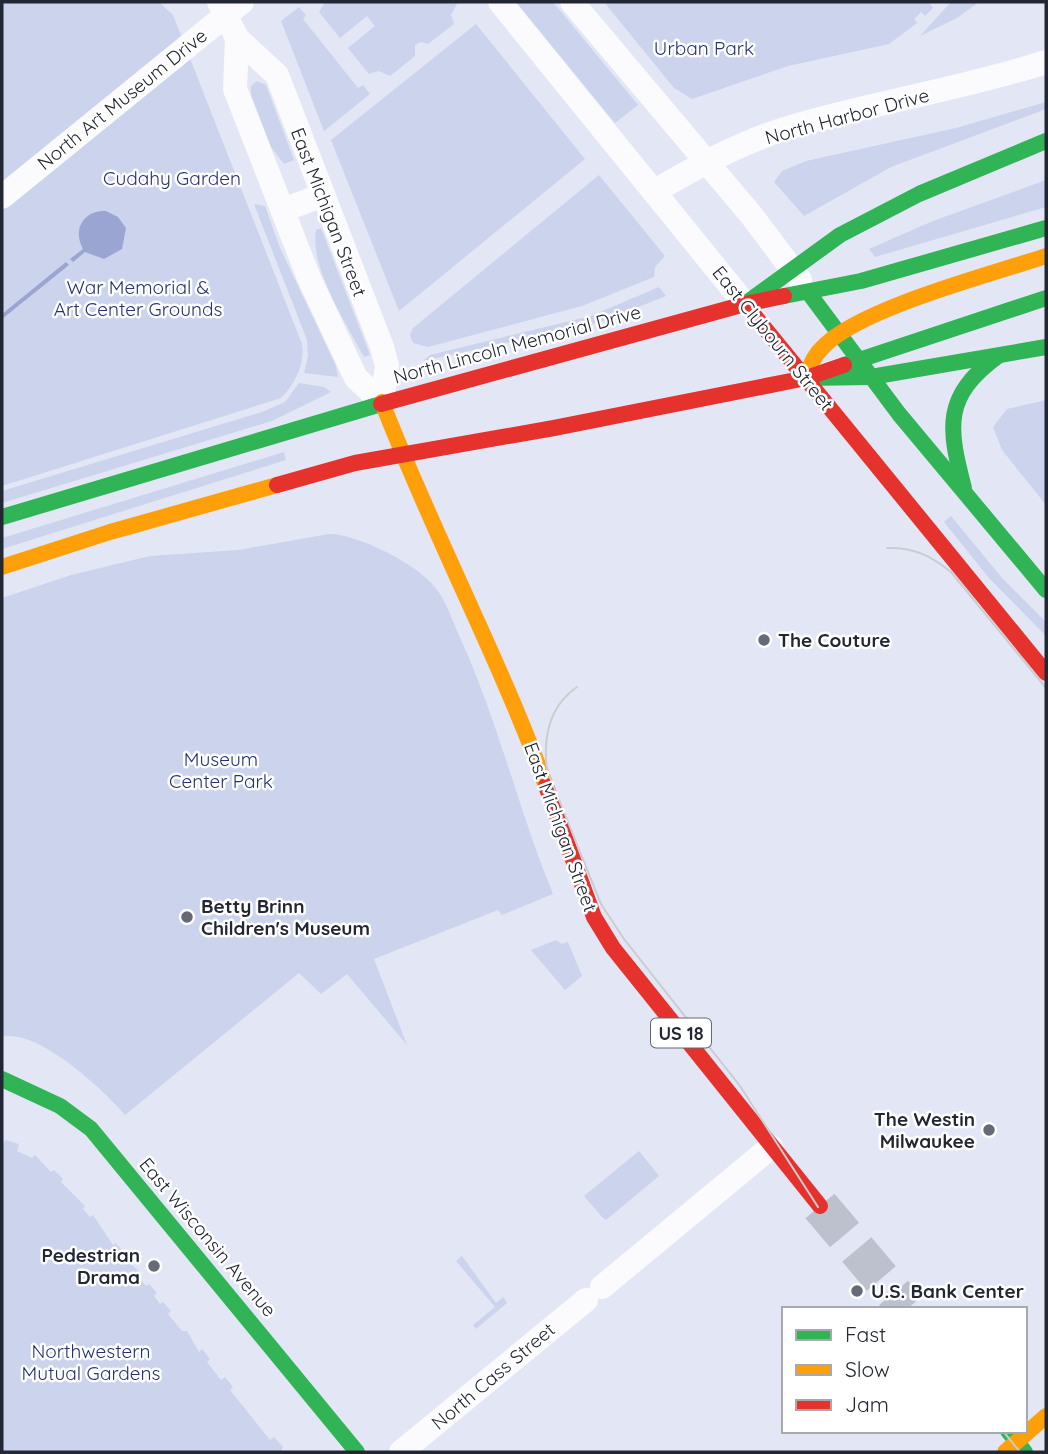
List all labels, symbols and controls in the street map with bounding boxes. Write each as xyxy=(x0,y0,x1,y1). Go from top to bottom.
street label: North Art Museum Drive xyxy=(32,23,212,175)
park label: Urban Park xyxy=(654,36,754,60)
street label: North Harbor Drive xyxy=(762,83,932,149)
street label: East Michigan Street xyxy=(286,124,372,300)
park label: Cudahy Garden xyxy=(103,166,241,190)
street label: East Clybourn Street xyxy=(707,261,839,415)
park label: War Memorial & Art Center Grounds xyxy=(54,275,222,321)
street label: North Lincoln Memorial Drive xyxy=(390,299,644,389)
place label: The Couture xyxy=(778,628,890,652)
marker: The Couture xyxy=(756,632,772,648)
street label: East Michigan Street xyxy=(519,739,603,915)
park label: Museum Center Park xyxy=(169,747,273,793)
place label: Betty Brinn Children's Museum xyxy=(201,894,370,940)
marker: Betty Brinn Children's Museum xyxy=(179,909,195,925)
road number: US 18 xyxy=(651,1018,711,1048)
place label: The Westin Milwaukee xyxy=(874,1107,975,1153)
marker: The Westin Milwaukee xyxy=(981,1122,997,1138)
street label: East Wisconsin Avenue xyxy=(134,1152,282,1322)
place label: Pedestrian Drama xyxy=(41,1243,140,1289)
marker: Pedestrian Drama xyxy=(146,1258,162,1274)
place label: U.S. Bank Center xyxy=(871,1279,1024,1303)
marker: U.S. Bank Center xyxy=(849,1283,865,1299)
legend xyxy=(782,1307,1027,1433)
street label: North Cass Street xyxy=(426,1317,560,1435)
text: Fast xyxy=(845,1321,886,1347)
park label: Northwestern Mutual Gardens xyxy=(22,1339,161,1385)
text: Slow xyxy=(845,1356,890,1382)
text: Jam xyxy=(845,1391,889,1417)

